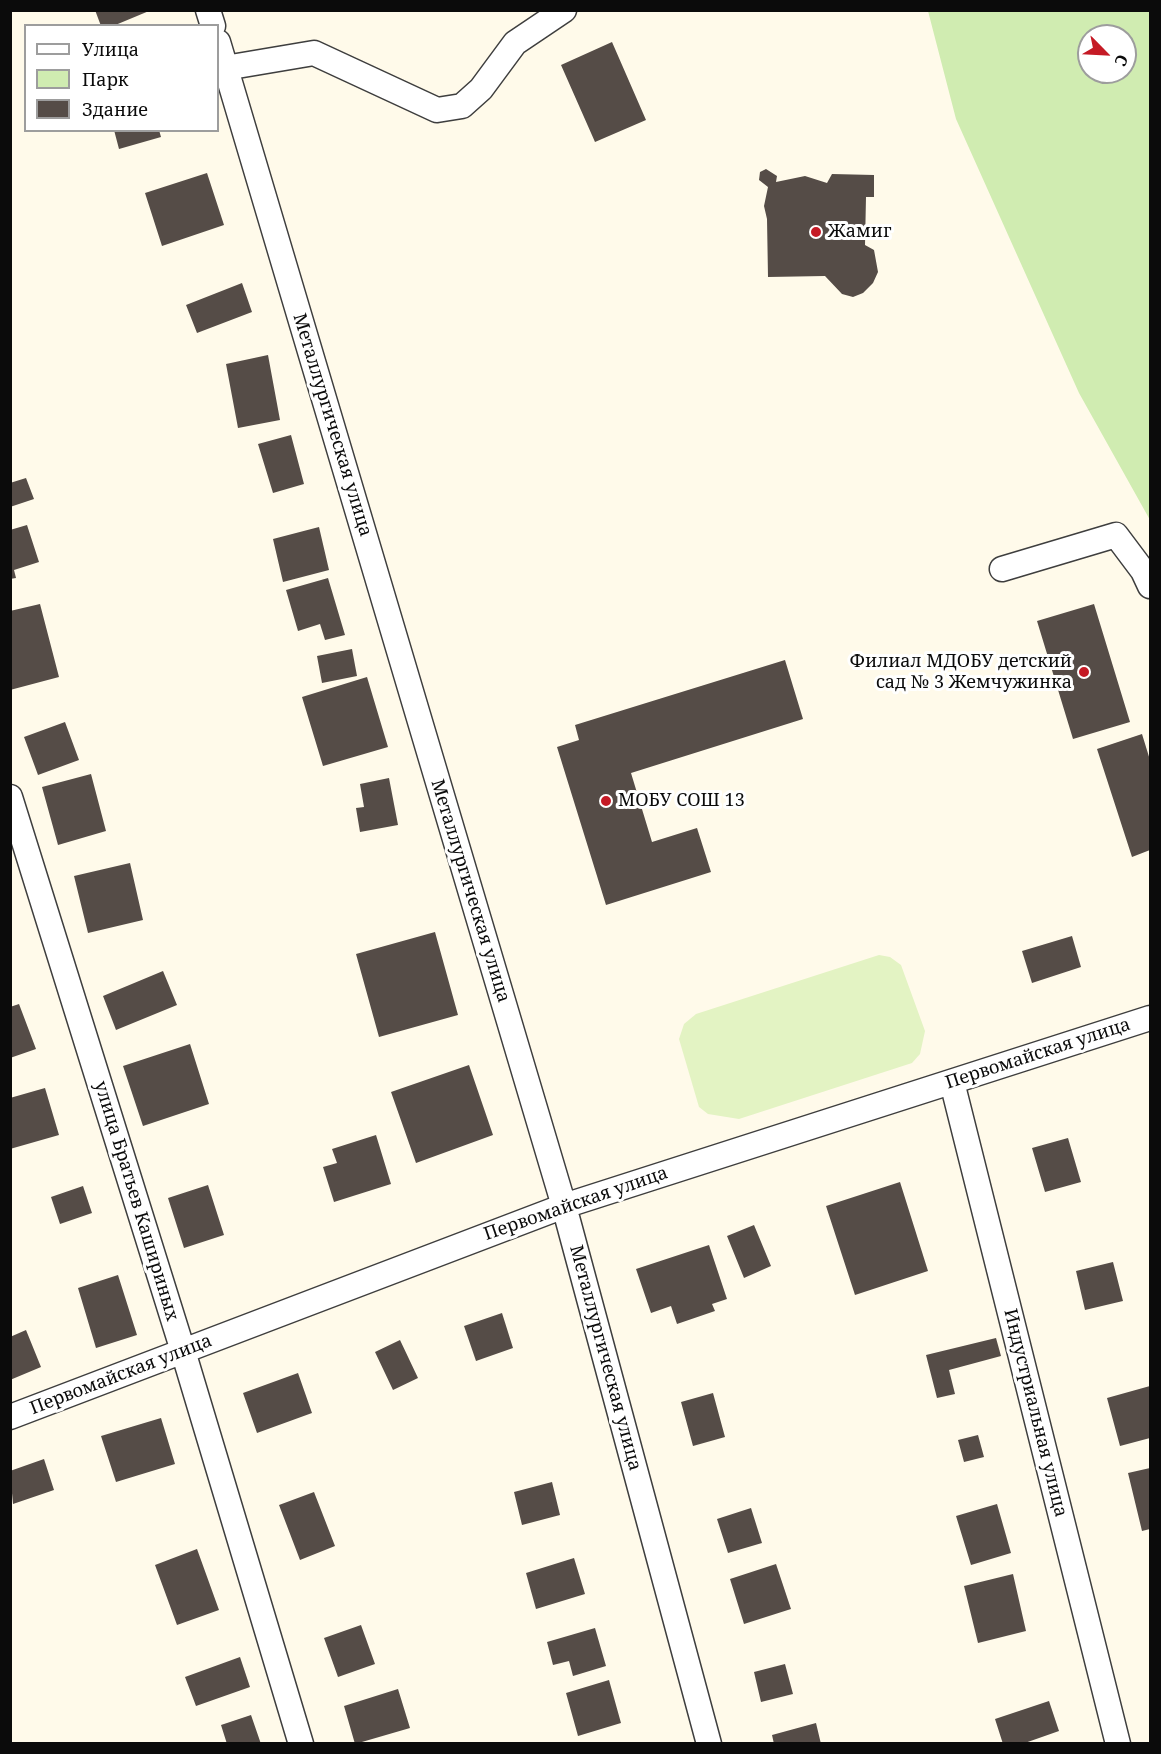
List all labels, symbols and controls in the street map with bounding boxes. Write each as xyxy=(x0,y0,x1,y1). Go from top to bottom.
legend xyxy=(24,24,219,132)
north arrow xyxy=(1077,24,1137,84)
text: Улица xyxy=(82,37,139,61)
text: С xyxy=(1109,51,1134,70)
text: Парк xyxy=(82,67,129,91)
text: Здание xyxy=(82,97,148,121)
place label: Жамиг xyxy=(828,221,891,243)
marker: Жамиг xyxy=(809,225,823,239)
street label: Металлургическая улица xyxy=(288,311,376,539)
place label: Филиал МДОБУ детский сад № 3 Жемчужинка xyxy=(850,651,1072,694)
marker: Филиал МДОБУ детский сад № 3 Жемчужинка xyxy=(1077,665,1091,679)
street label: Металлургическая улица xyxy=(426,777,514,1005)
place label: МОБУ СОШ 13 xyxy=(618,790,745,812)
marker: МОБУ СОШ 13 xyxy=(599,794,613,808)
street label: Первомайская улица xyxy=(943,1014,1133,1094)
street label: улица Братьев Кашириных xyxy=(89,1078,183,1324)
street label: Первомайская улица xyxy=(481,1162,671,1246)
street label: Металлургическая улица xyxy=(564,1243,646,1473)
street label: Индустриальная улица xyxy=(999,1307,1071,1519)
street label: Первомайская улица xyxy=(27,1330,215,1420)

